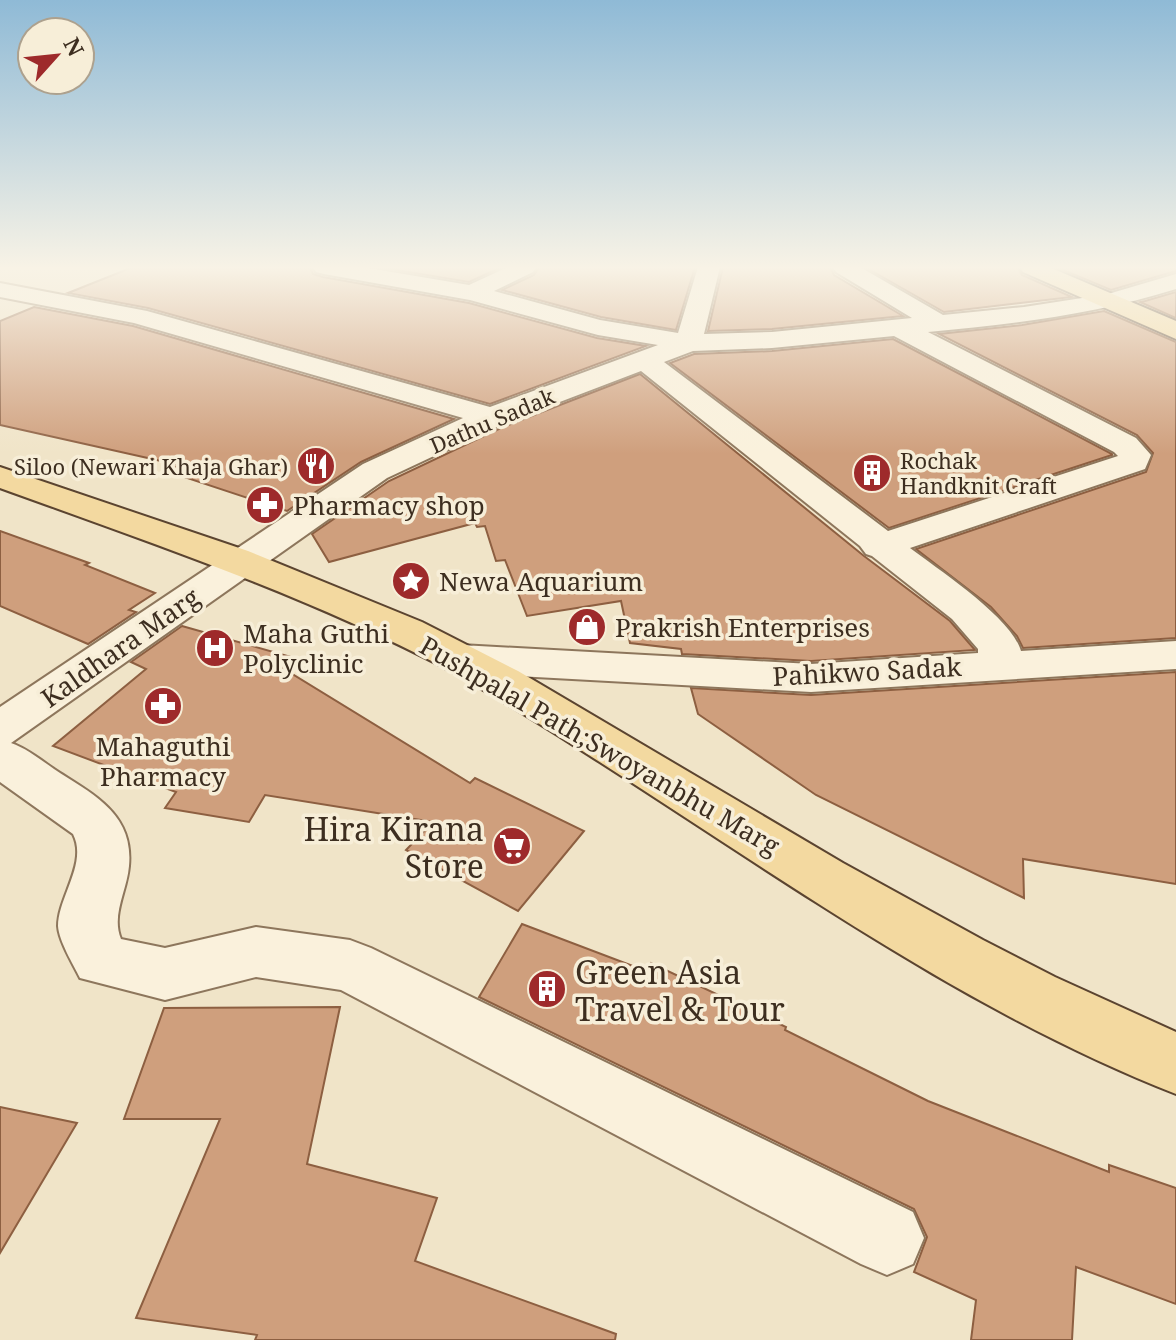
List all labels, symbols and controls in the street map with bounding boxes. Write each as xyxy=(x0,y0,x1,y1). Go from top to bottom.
north arrow xyxy=(16,16,96,96)
text: N xyxy=(57,32,92,61)
street label: Dathu Sadak xyxy=(425,380,559,460)
restaurant icon: Siloo (Newari Khaja Ghar) xyxy=(295,445,337,487)
place label: Rochak Handknit Craft xyxy=(900,445,1057,500)
place label: Siloo (Newari Khaja Ghar) xyxy=(14,451,288,481)
building icon: Rochak Handknit Craft xyxy=(851,452,893,494)
pharmacy icon: Pharmacy shop xyxy=(244,484,286,526)
place label: Pharmacy shop xyxy=(293,487,485,523)
place icon: Newa Aquarium xyxy=(390,560,432,602)
place label: Newa Aquarium xyxy=(439,563,643,599)
street label: Kaldhara Marg xyxy=(33,579,207,715)
shop icon: Prakrish Enterprises xyxy=(566,606,608,648)
place label: Prakrish Enterprises xyxy=(615,609,870,645)
place label: Maha Guthi Polyclinic xyxy=(243,615,389,681)
hospital icon: Maha Guthi Polyclinic xyxy=(194,627,236,669)
street label: Pushpalal Path;Swoyanbhu Marg xyxy=(414,627,786,863)
street label: Pahikwo Sadak xyxy=(772,648,963,694)
pharmacy icon: Mahaguthi Pharmacy xyxy=(142,685,184,727)
place label: Mahaguthi Pharmacy xyxy=(96,728,230,794)
place label: Hira Kirana Store xyxy=(304,807,484,887)
supermarket icon: Hira Kirana Store xyxy=(491,825,533,867)
place label: Green Asia Travel & Tour xyxy=(575,950,785,1030)
building icon: Green Asia Travel & Tour xyxy=(526,968,568,1010)

